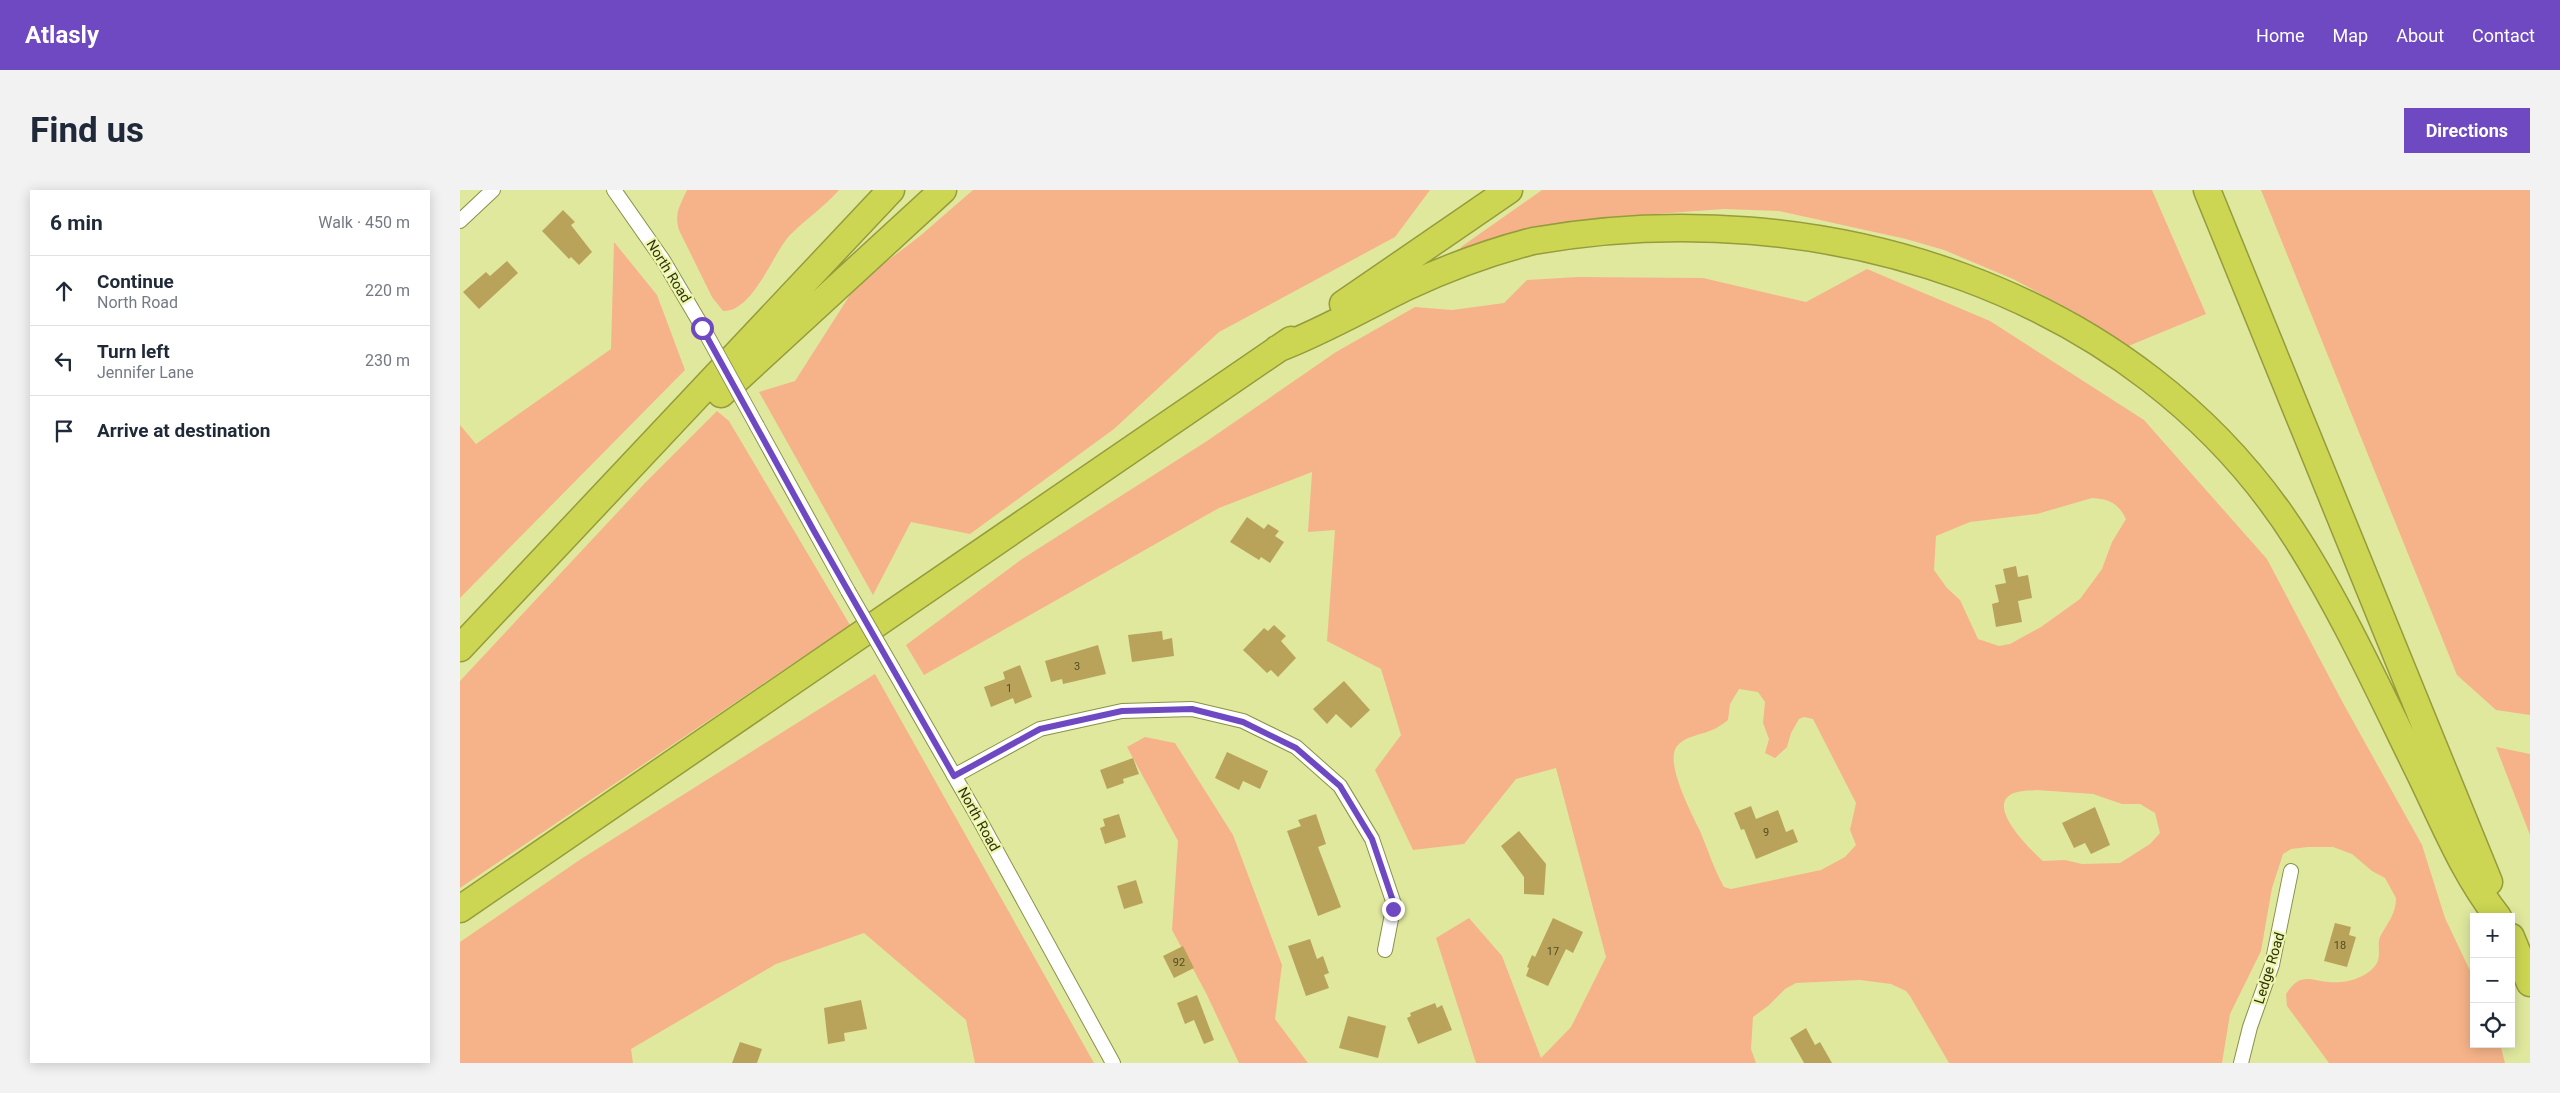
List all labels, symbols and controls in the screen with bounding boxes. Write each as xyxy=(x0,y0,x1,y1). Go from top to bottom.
text: Atlasly xyxy=(25,21,99,49)
text: Home xyxy=(2256,25,2305,46)
text: Map xyxy=(2333,25,2368,46)
text: About xyxy=(2396,25,2444,46)
text: Contact xyxy=(2472,25,2535,46)
button: Directions xyxy=(2404,108,2530,153)
text: Find us xyxy=(30,110,144,151)
text: 6 min xyxy=(50,211,103,235)
text: Walk · 450 m xyxy=(318,213,410,232)
street label: North Road xyxy=(643,237,695,305)
text: Continue xyxy=(97,270,174,293)
icon: ahead xyxy=(50,277,78,305)
text: 220 m xyxy=(365,281,410,300)
text: North Road xyxy=(97,293,178,312)
route start xyxy=(691,317,714,340)
text: Turn left xyxy=(97,340,170,363)
icon: left xyxy=(50,347,78,375)
text: 230 m xyxy=(365,351,410,370)
text: Jennifer Lane xyxy=(97,363,194,382)
icon: arrive xyxy=(50,417,78,445)
text: Arrive at destination xyxy=(97,419,270,442)
house number: 3 xyxy=(1074,660,1080,673)
house number: 1 xyxy=(1006,682,1012,695)
street label: North Road xyxy=(955,784,1003,854)
house number: 9 xyxy=(1763,826,1769,839)
route end xyxy=(1382,898,1405,921)
map controls xyxy=(2470,913,2515,1048)
button: + xyxy=(2470,913,2515,958)
street label: Ledge Road xyxy=(2251,930,2287,1006)
house number: 18 xyxy=(2334,939,2346,952)
house number: 17 xyxy=(1547,945,1559,958)
house number: 92 xyxy=(1173,956,1185,969)
button: − xyxy=(2470,958,2515,1003)
button: locate xyxy=(2470,1003,2515,1048)

